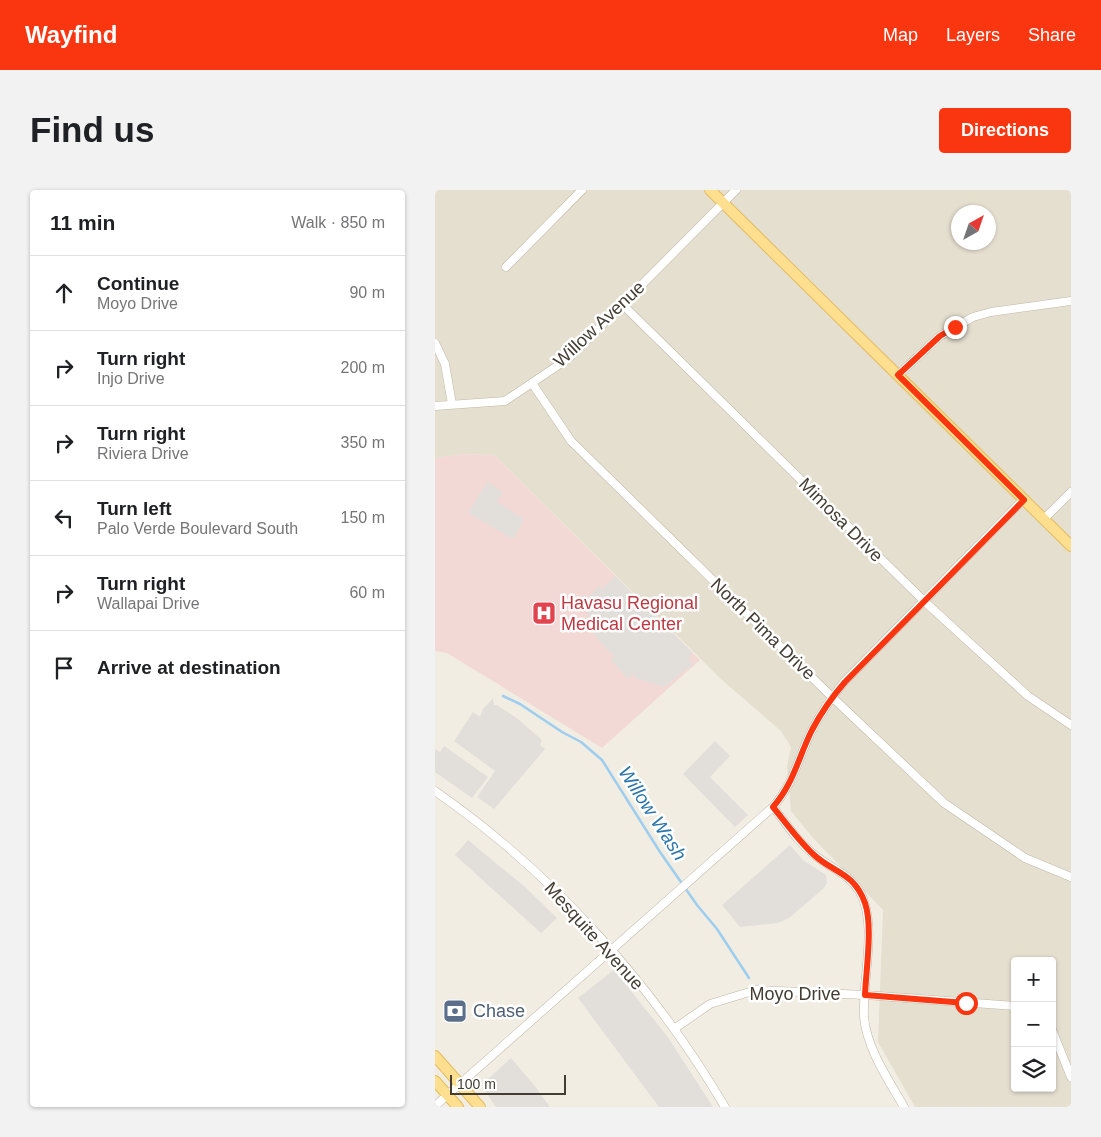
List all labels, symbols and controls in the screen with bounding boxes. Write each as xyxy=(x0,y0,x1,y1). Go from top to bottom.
text: Wayfind xyxy=(25,21,117,48)
text: Map xyxy=(883,25,918,45)
text: Layers xyxy=(946,25,1000,45)
text: Share xyxy=(1028,25,1076,45)
button: Directions xyxy=(939,108,1071,153)
text: Find us xyxy=(30,110,154,149)
north arrow xyxy=(951,205,996,250)
text: 11 min xyxy=(50,211,115,234)
text: Walk · 850 m xyxy=(291,214,385,231)
text: Continue xyxy=(97,273,179,294)
street label: Willow Avenue xyxy=(549,277,649,371)
icon: ahead xyxy=(50,279,78,307)
text: 90 m xyxy=(349,284,385,301)
text: Moyo Drive xyxy=(97,295,178,312)
route end xyxy=(944,316,967,339)
text: Turn right xyxy=(97,348,185,369)
icon: right xyxy=(50,354,78,382)
text: 200 m xyxy=(341,359,385,376)
text: Injo Drive xyxy=(97,370,165,387)
text: Turn right xyxy=(97,423,185,444)
icon: right xyxy=(50,429,78,457)
text: 350 m xyxy=(341,434,385,451)
text: Riviera Drive xyxy=(97,445,189,462)
street label: Mimosa Drive xyxy=(795,474,887,566)
text: Turn left xyxy=(97,498,172,519)
icon: left xyxy=(50,504,78,532)
text: 150 m xyxy=(341,509,385,526)
text: Palo Verde Boulevard South xyxy=(97,520,298,537)
text: Turn right xyxy=(97,573,185,594)
street label: North Pima Drive xyxy=(707,574,819,684)
icon: right xyxy=(50,579,78,607)
text: 60 m xyxy=(349,584,385,601)
place label: Havasu Regional Medical Center xyxy=(561,593,698,634)
text: Wallapai Drive xyxy=(97,595,200,612)
hospital icon: Havasu Regional Medical Center xyxy=(531,600,557,626)
icon: arrive xyxy=(50,654,78,682)
text: Arrive at destination xyxy=(97,657,281,678)
water label: Willow Wash xyxy=(614,762,691,864)
street label: Mesquite Avenue xyxy=(540,878,648,994)
map controls xyxy=(1011,957,1056,1092)
button: + xyxy=(1011,957,1056,1002)
street label: Moyo Drive xyxy=(749,984,841,1004)
route start xyxy=(955,992,978,1015)
bank icon: Chase xyxy=(442,998,468,1024)
place label: Chase xyxy=(473,1001,525,1021)
button: − xyxy=(1011,1002,1056,1047)
button: layers xyxy=(1011,1047,1056,1092)
scale bar xyxy=(450,1072,566,1095)
text: 100 m xyxy=(457,1076,496,1092)

